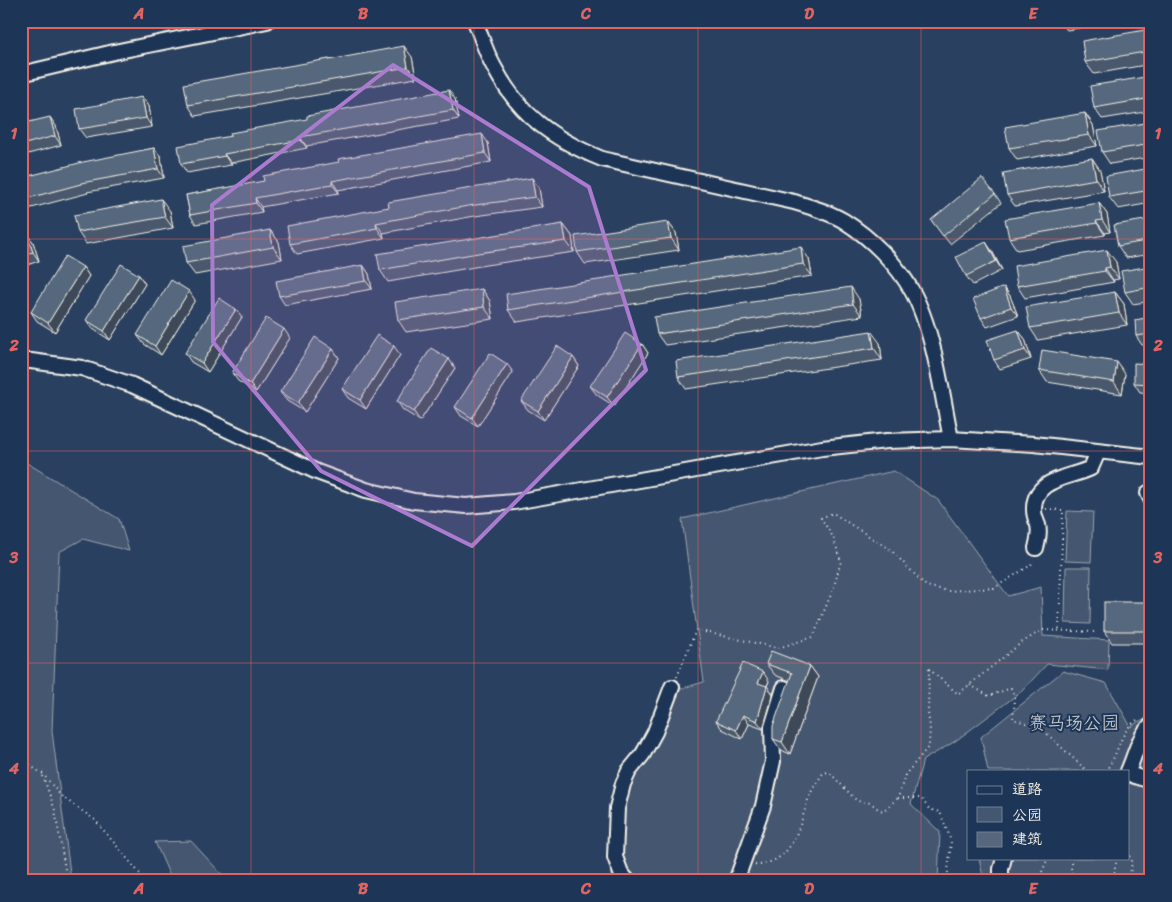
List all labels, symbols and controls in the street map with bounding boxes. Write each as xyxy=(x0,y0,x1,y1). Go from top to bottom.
text: A xyxy=(133,0,144,28)
text: B xyxy=(358,0,369,28)
text: C xyxy=(580,0,592,28)
text: D xyxy=(804,0,814,28)
text: E xyxy=(1029,0,1039,28)
text: 1 xyxy=(11,119,18,148)
text: 1 xyxy=(1155,119,1162,148)
text: 2 xyxy=(8,331,19,360)
text: 2 xyxy=(1152,331,1163,360)
text: 3 xyxy=(9,543,19,572)
text: 3 xyxy=(1153,543,1163,572)
park label: 赛马场公园 xyxy=(1029,707,1119,739)
text: 4 xyxy=(8,754,19,783)
text: 4 xyxy=(1152,754,1163,783)
legend xyxy=(967,770,1130,860)
text: 道路 xyxy=(1012,776,1042,802)
text: 公园 xyxy=(1012,802,1042,828)
text: 建筑 xyxy=(1012,826,1042,852)
text: A xyxy=(133,874,144,902)
text: B xyxy=(358,874,369,902)
text: C xyxy=(580,874,592,902)
text: D xyxy=(804,874,814,902)
text: E xyxy=(1029,874,1039,902)

